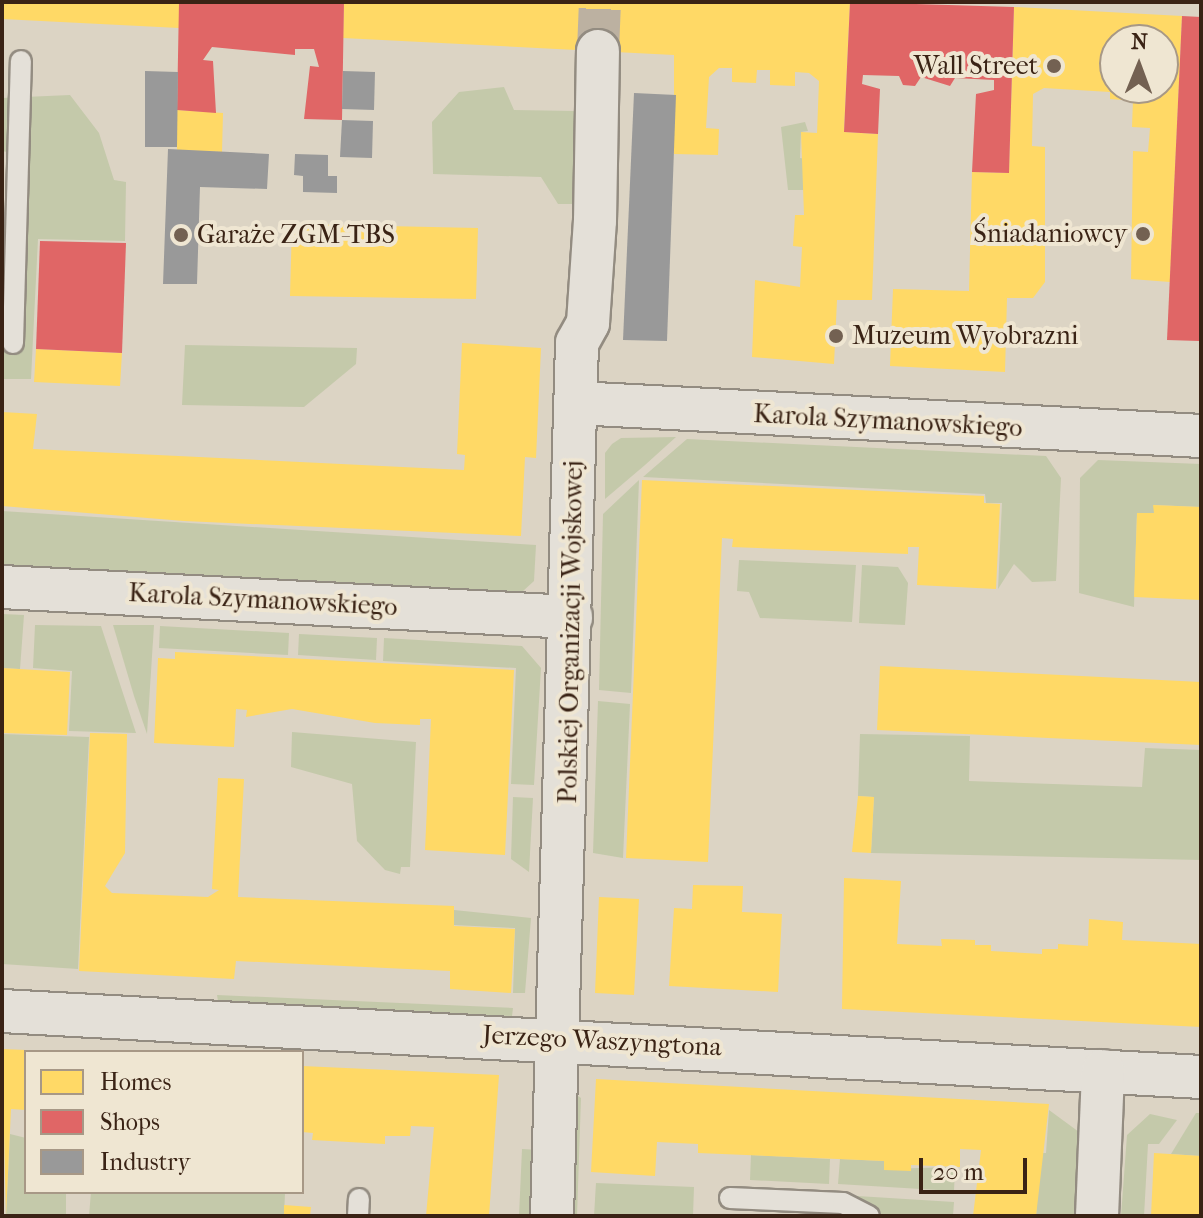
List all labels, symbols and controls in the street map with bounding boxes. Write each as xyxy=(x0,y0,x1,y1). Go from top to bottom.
north arrow xyxy=(1099,24,1179,104)
text: N xyxy=(1131,29,1148,55)
place label: Wall Street xyxy=(914,50,1038,82)
marker: Wall Street xyxy=(1045,57,1063,75)
place label: Śniadaniowcy xyxy=(973,218,1127,250)
place label: Garaże ZGM-TBS xyxy=(197,219,395,251)
marker: Śniadaniowcy xyxy=(1134,225,1152,243)
marker: Garaże ZGM-TBS xyxy=(172,226,190,244)
place label: Muzeum Wyobrazni xyxy=(852,320,1079,352)
marker: Muzeum Wyobrazni xyxy=(827,327,845,345)
street label: Karola Szymanowskiego xyxy=(753,398,1023,444)
street label: Polskiej Organizacji Wojskowej xyxy=(552,460,590,804)
street label: Karola Szymanowskiego xyxy=(128,577,398,623)
street label: Jerzego Waszyngtona xyxy=(482,1019,722,1063)
legend xyxy=(24,1050,304,1194)
text: Homes xyxy=(100,1068,171,1096)
text: Shops xyxy=(100,1108,160,1136)
scale bar xyxy=(923,1142,1031,1192)
text: Industry xyxy=(100,1148,190,1176)
text: 20 m xyxy=(933,1158,984,1186)

